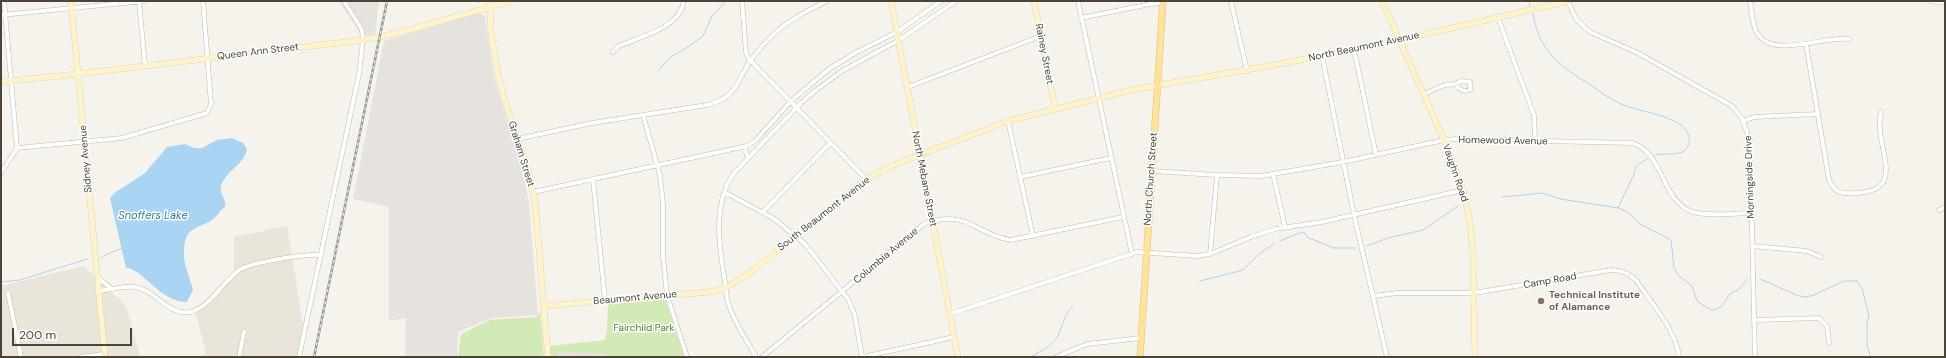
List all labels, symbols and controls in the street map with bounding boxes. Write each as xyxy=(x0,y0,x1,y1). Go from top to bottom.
street label: Rainey Street xyxy=(1032,23,1056,85)
street label: North Beaumont Avenue xyxy=(1308,29,1420,65)
street label: Queen Ann Street xyxy=(216,41,300,63)
street label: Graham Street xyxy=(505,120,537,188)
street label: Sidney Avenue xyxy=(77,125,95,193)
street label: North Mebane Street xyxy=(909,130,939,228)
street label: North Church Street xyxy=(1142,132,1160,226)
street label: Homewood Avenue xyxy=(1458,134,1548,148)
street label: Morningside Drive xyxy=(1743,135,1757,219)
street label: Vaughn Road xyxy=(1440,143,1470,203)
street label: South Beaumont Avenue xyxy=(775,174,873,254)
water label: Snoffers Lake xyxy=(118,209,188,223)
street label: Columbia Avenue xyxy=(851,225,921,287)
street label: Camp Road xyxy=(1523,270,1577,292)
street label: Beaumont Avenue xyxy=(593,288,677,308)
place label: Technical Institute of Alamance xyxy=(1549,289,1640,312)
marker: Technical Institute of Alamance xyxy=(1536,296,1546,306)
scale bar xyxy=(14,320,134,346)
park label: Fairchild Park xyxy=(613,322,675,334)
text: 200 m xyxy=(19,327,56,343)

